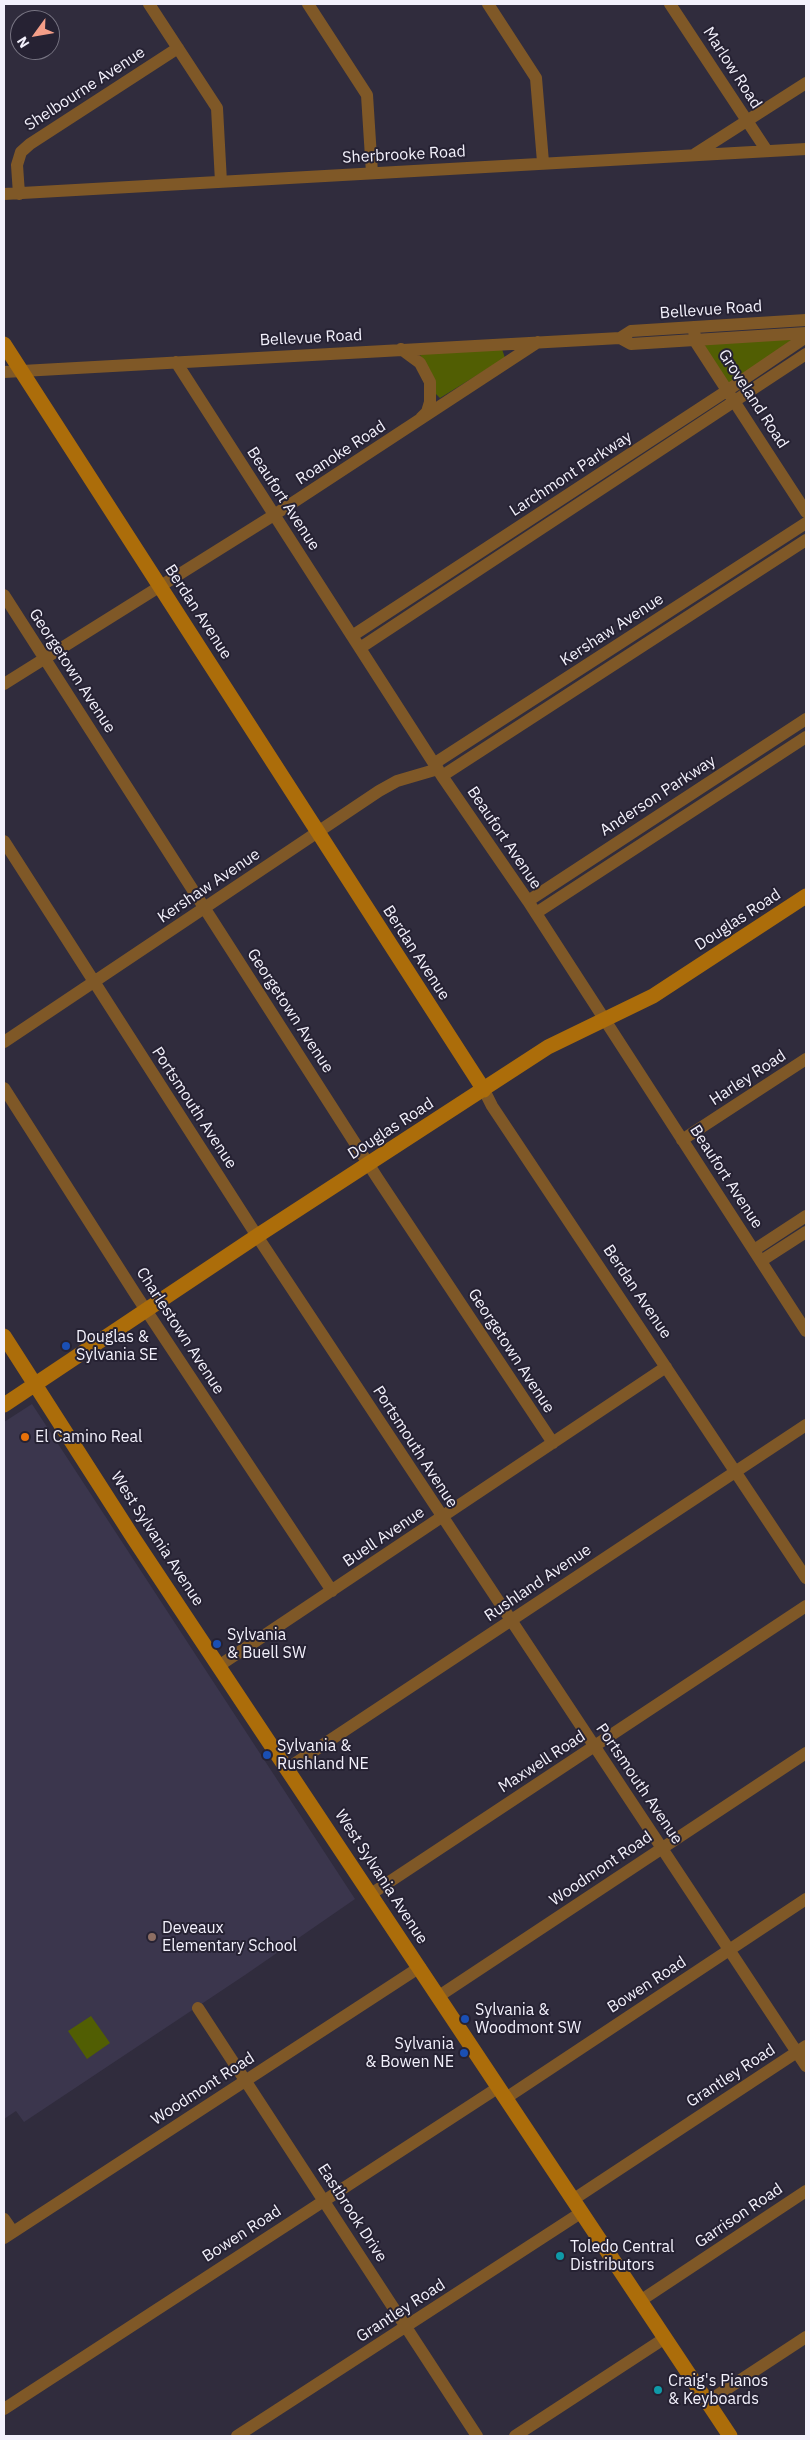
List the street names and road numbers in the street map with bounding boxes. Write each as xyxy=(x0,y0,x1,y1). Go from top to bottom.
street label: Marlow Road xyxy=(698,24,766,112)
street label: Shelbourne Avenue xyxy=(21,43,149,135)
street label: Sherbrooke Road xyxy=(342,142,466,168)
street label: Bellevue Road xyxy=(659,297,763,323)
street label: Bellevue Road xyxy=(259,326,363,350)
street label: Groveland Road xyxy=(714,346,792,452)
street label: Roanoke Road xyxy=(293,417,389,489)
street label: Larchmont Parkway xyxy=(506,427,636,521)
street label: Beaufort Avenue xyxy=(242,444,324,554)
street label: Berdan Avenue xyxy=(160,561,236,663)
street label: Kershaw Avenue xyxy=(557,589,667,671)
street label: Georgetown Avenue xyxy=(25,605,119,737)
street label: Anderson Parkway xyxy=(597,751,719,841)
street label: Beaufort Avenue xyxy=(463,783,545,893)
street label: Kershaw Avenue xyxy=(154,845,264,927)
street label: Douglas Road xyxy=(691,885,785,955)
street label: Berdan Avenue xyxy=(378,902,454,1004)
street label: Georgetown Avenue xyxy=(243,945,337,1077)
street label: Portsmouth Avenue xyxy=(147,1043,241,1173)
street label: Harley Road xyxy=(706,1046,790,1110)
street label: Douglas Road xyxy=(344,1094,438,1164)
street label: Beaufort Avenue xyxy=(685,1122,767,1232)
street label: Berdan Avenue xyxy=(599,1241,675,1343)
street label: Charlestown Avenue xyxy=(132,1264,228,1398)
street label: Georgetown Avenue xyxy=(464,1285,558,1417)
street label: Portsmouth Avenue xyxy=(368,1382,462,1512)
street label: West Sylvania Avenue xyxy=(106,1468,208,1610)
street label: Buell Avenue xyxy=(340,1503,428,1571)
street label: Rushland Avenue xyxy=(481,1540,595,1626)
street label: Portsmouth Avenue xyxy=(591,1720,687,1848)
street label: Maxwell Road xyxy=(495,1727,589,1797)
street label: West Sylvania Avenue xyxy=(330,1806,432,1948)
street label: Woodmont Road xyxy=(546,1828,656,1910)
street label: Bowen Road xyxy=(604,1952,690,2018)
street label: Grantley Road xyxy=(683,2040,779,2112)
street label: Woodmont Road xyxy=(148,2048,258,2130)
street label: Eastbrook Drive xyxy=(313,2160,391,2266)
street label: Garrison Road xyxy=(691,2180,787,2252)
street label: Bowen Road xyxy=(199,2201,285,2267)
street label: Grantley Road xyxy=(353,2275,449,2347)

